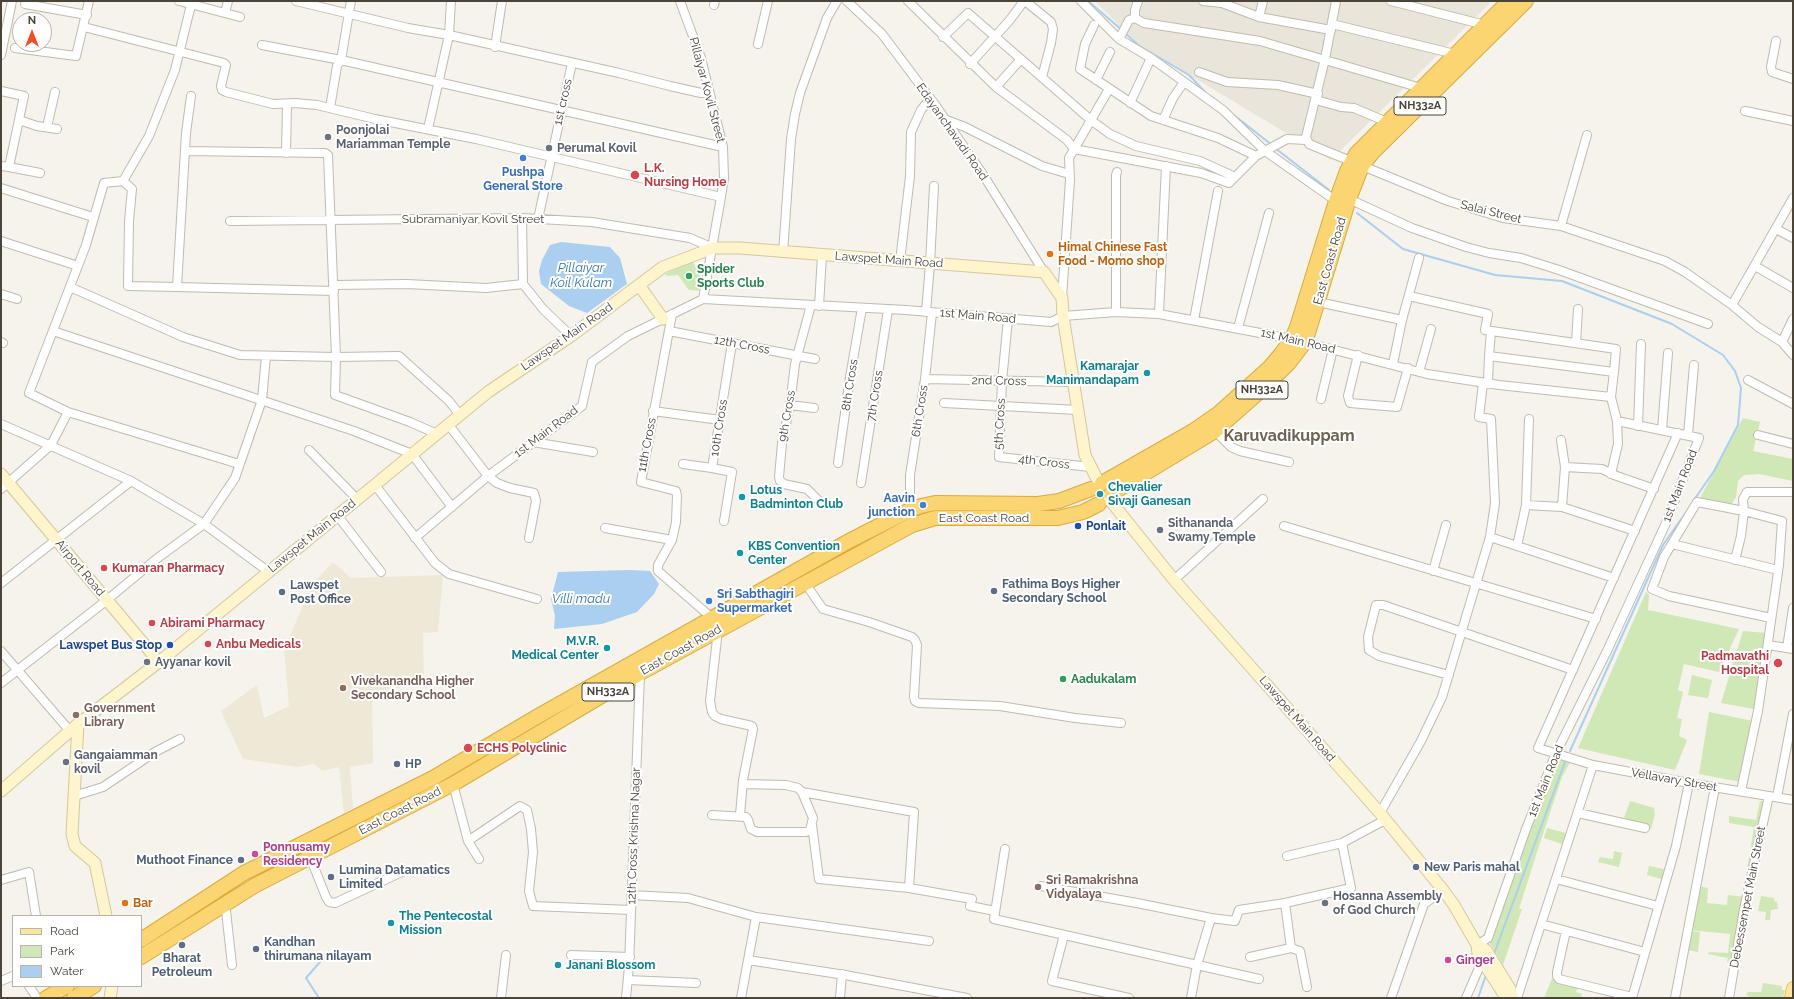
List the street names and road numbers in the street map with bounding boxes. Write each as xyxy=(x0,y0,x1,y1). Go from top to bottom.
street label: Pillaiyar Kovil Street xyxy=(686,36,728,144)
street label: 1st cross xyxy=(551,77,575,127)
street label: Edayanchavadi Road xyxy=(913,81,991,183)
road number: NH332A xyxy=(1394,97,1446,115)
street label: Salai Street xyxy=(1459,197,1523,227)
street label: Subramaniyar Kovil Street xyxy=(402,212,544,226)
street label: East Coast Road xyxy=(1311,216,1349,306)
street label: Lawspet Main Road xyxy=(834,249,944,271)
street label: Lawspet Main Road xyxy=(518,300,616,374)
street label: 1st Main Road xyxy=(939,305,1017,327)
street label: 1st Main Road xyxy=(1259,325,1337,357)
street label: 12th Cross xyxy=(713,333,771,357)
street label: 8th Cross xyxy=(839,358,861,412)
street label: 7th Cross xyxy=(864,369,886,423)
street label: 2nd Cross xyxy=(972,373,1026,389)
road number: NH332A xyxy=(1236,381,1288,399)
street label: 6th Cross xyxy=(909,384,931,438)
street label: 9th Cross xyxy=(775,389,799,443)
street label: 10th Cross xyxy=(707,398,731,458)
street label: 5th Cross xyxy=(991,398,1009,450)
street label: 1st Main Road xyxy=(511,403,581,461)
street label: 11th Cross xyxy=(635,416,659,474)
street label: 1st Main Road xyxy=(1660,448,1700,524)
street label: 4th Cross xyxy=(1018,452,1070,472)
street label: Lawspet Main Road xyxy=(265,496,359,576)
street label: East Coast Road xyxy=(939,511,1029,525)
street label: Airport Road xyxy=(52,537,108,599)
street label: East Coast Road xyxy=(638,622,724,678)
street label: Lawspet Main Road xyxy=(1256,673,1338,765)
road number: NH332A xyxy=(582,683,634,701)
street label: 1st Main Road xyxy=(1525,743,1567,819)
street label: Vellavary Street xyxy=(1630,765,1718,795)
street label: 12th Cross Krishna Nagar xyxy=(624,767,644,905)
street label: East Coast Road xyxy=(357,784,443,838)
street label: Debessempet Main Street xyxy=(1727,825,1769,969)

